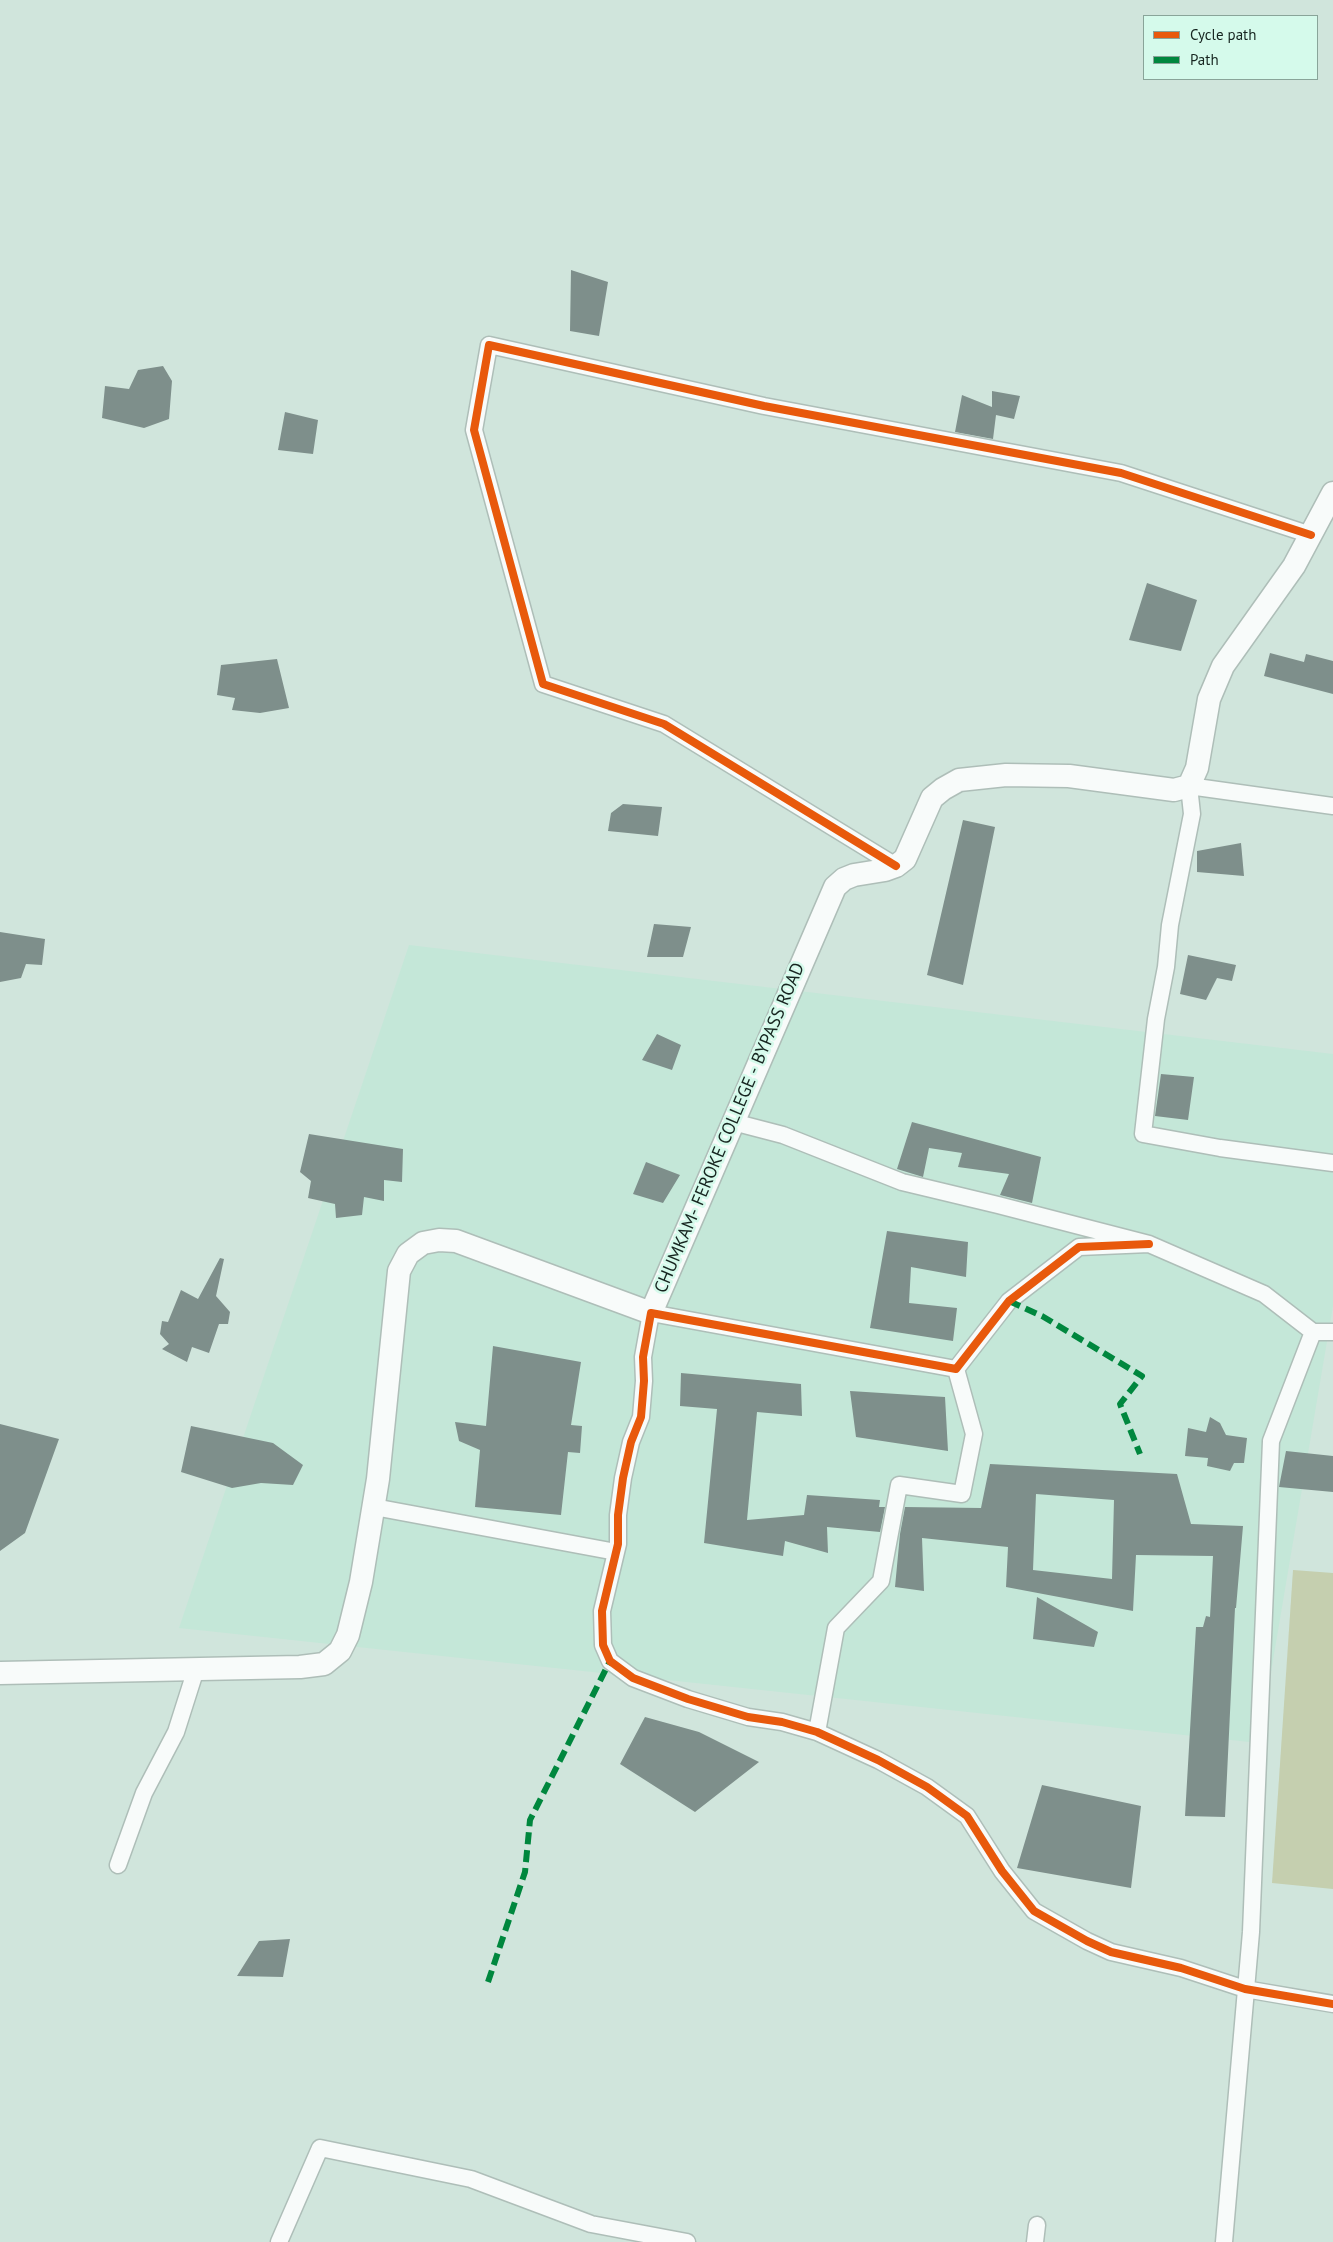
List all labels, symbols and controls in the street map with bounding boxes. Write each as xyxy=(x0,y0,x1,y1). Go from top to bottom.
legend xyxy=(1143,15,1318,80)
text: Cycle path xyxy=(1190,25,1256,44)
text: Path xyxy=(1190,50,1219,69)
street label: CHUMKAM- FEROKE COLLEGE - BYPASS ROAD xyxy=(650,960,810,1296)

